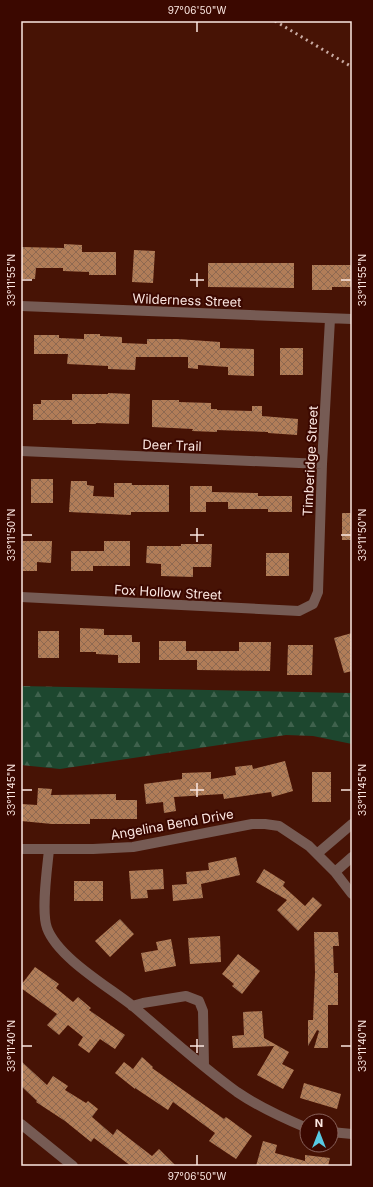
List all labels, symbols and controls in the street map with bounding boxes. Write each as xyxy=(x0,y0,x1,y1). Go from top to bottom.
text: 97°06'50"W xyxy=(168,4,226,16)
text: 33°11'55"N xyxy=(5,254,17,306)
text: 33°11'55"N xyxy=(356,254,368,306)
street label: Wilderness Street xyxy=(132,290,242,310)
street label: Timberidge Street xyxy=(299,405,321,517)
street label: Deer Trail xyxy=(142,436,202,454)
text: 33°11'50"N xyxy=(5,509,17,561)
text: 33°11'50"N xyxy=(356,509,368,561)
street label: Fox Hollow Street xyxy=(114,581,222,603)
text: 33°11'45"N xyxy=(5,764,17,816)
text: 33°11'45"N xyxy=(356,764,368,816)
street label: Angelina Bend Drive xyxy=(109,805,235,843)
text: 33°11'40"N xyxy=(5,1020,17,1072)
text: 33°11'40"N xyxy=(356,1020,368,1072)
north arrow xyxy=(299,1113,339,1153)
text: N xyxy=(315,1116,323,1130)
text: 97°06'50"W xyxy=(168,1170,226,1182)

